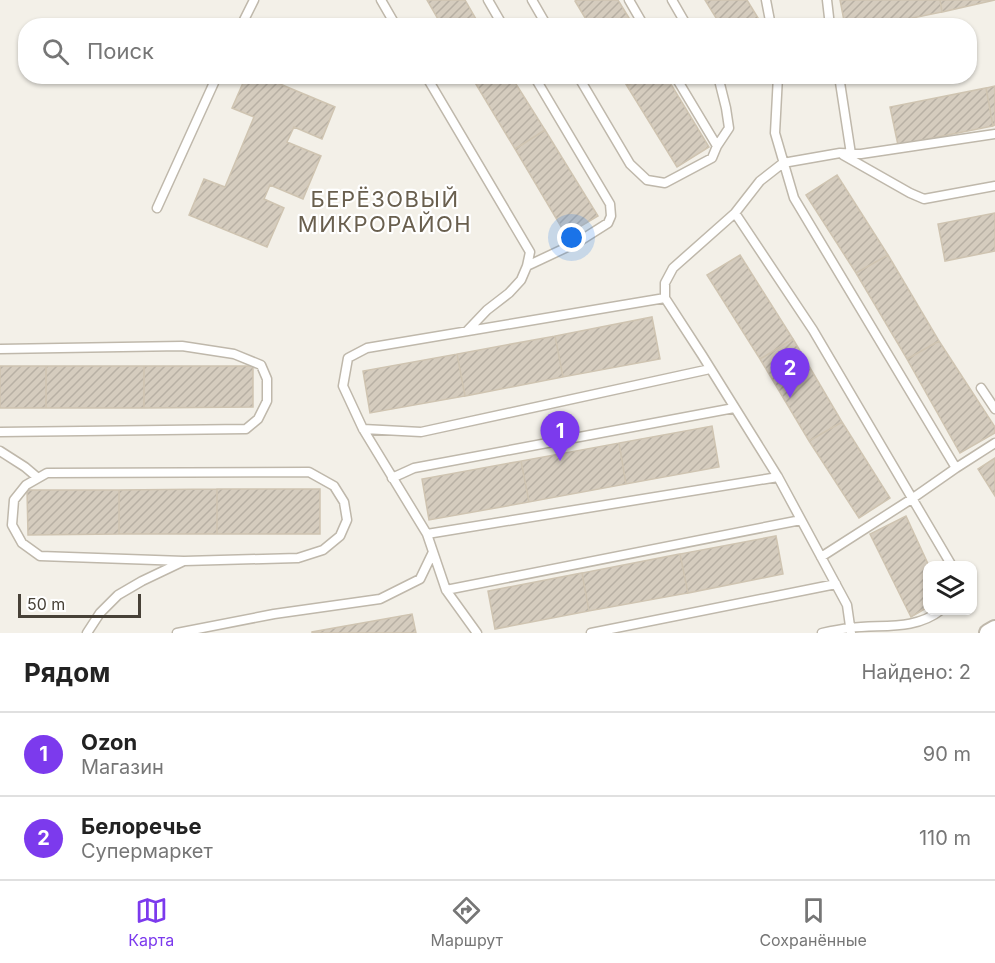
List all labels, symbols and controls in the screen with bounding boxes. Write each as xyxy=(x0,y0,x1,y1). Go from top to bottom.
search box xyxy=(18,18,977,84)
icon: search xyxy=(39,35,72,68)
text: Поиск xyxy=(87,38,154,64)
district label: БЕРЁЗОВЫЙ МИКРОРАЙОН xyxy=(298,186,472,237)
your location xyxy=(557,223,586,252)
pin: 2 xyxy=(770,348,810,398)
pin: 1 xyxy=(540,412,580,461)
map controls xyxy=(923,561,977,615)
button: layers xyxy=(923,561,977,615)
scale bar xyxy=(18,591,141,618)
text: 50 m xyxy=(27,594,65,614)
text: Рядом xyxy=(24,657,110,688)
text: Найдено: 2 xyxy=(861,660,971,684)
text: Ozon xyxy=(81,729,137,755)
text: 1 xyxy=(39,742,48,766)
text: 90 m xyxy=(923,742,971,766)
text: Магазин xyxy=(81,755,164,779)
text: Белоречье xyxy=(81,813,202,839)
text: 2 xyxy=(37,826,50,850)
text: 110 m xyxy=(919,826,971,850)
text: Супермаркет xyxy=(81,839,213,863)
tab: Карта xyxy=(128,894,174,950)
tab: Маршрут xyxy=(430,894,503,950)
tab: Сохранённые xyxy=(759,894,867,950)

